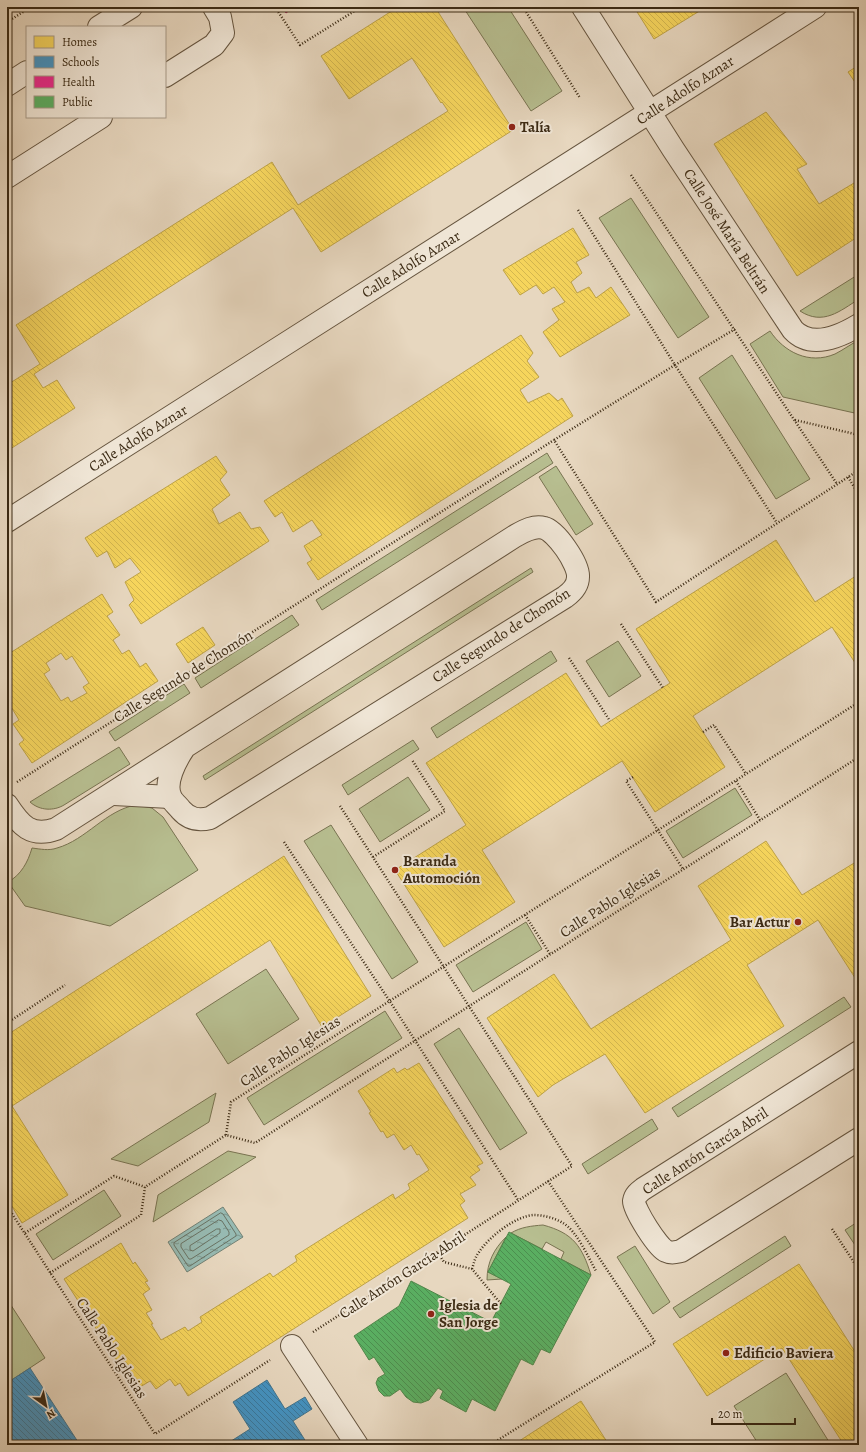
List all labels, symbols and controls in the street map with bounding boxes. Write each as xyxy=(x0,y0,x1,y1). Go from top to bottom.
legend xyxy=(26,26,166,118)
text: Homes xyxy=(62,34,97,50)
street label: Calle Adolfo Aznar xyxy=(632,51,738,129)
text: Schools xyxy=(62,54,99,70)
text: Health xyxy=(62,74,96,90)
text: Public xyxy=(62,94,93,110)
place label: Talía xyxy=(520,117,552,137)
marker: Talía xyxy=(507,122,517,132)
street label: Calle José María Beltrán xyxy=(679,165,775,297)
street label: Calle Adolfo Aznar xyxy=(358,225,464,302)
street label: Calle Adolfo Aznar xyxy=(85,399,191,476)
street label: Calle Segundo de Chomón xyxy=(428,583,574,687)
street label: Calle Segundo de Chomón xyxy=(110,625,256,727)
place label: Baranda Automoción xyxy=(402,851,481,888)
street label: Calle Pablo Iglesias xyxy=(556,862,664,942)
marker: Baranda Automoción xyxy=(390,865,400,875)
place label: Bar Actur xyxy=(730,912,790,932)
marker: Bar Actur xyxy=(793,917,803,927)
street label: Calle Pablo Iglesias xyxy=(236,1011,344,1091)
street label: Calle Antón García Abril xyxy=(638,1103,772,1199)
street label: Calle Antón García Abril xyxy=(335,1227,469,1323)
street label: Calle Pablo Iglesias xyxy=(72,1294,152,1402)
place label: Iglesia de San Jorge xyxy=(439,1295,498,1332)
marker: Iglesia de San Jorge xyxy=(426,1309,436,1319)
place label: Edificio Baviera xyxy=(734,1343,834,1363)
marker: Edificio Baviera xyxy=(721,1348,731,1358)
north arrow xyxy=(26,1386,66,1426)
scale bar xyxy=(712,1400,795,1426)
text: N xyxy=(44,1405,59,1422)
text: 20 m xyxy=(718,1406,742,1422)

